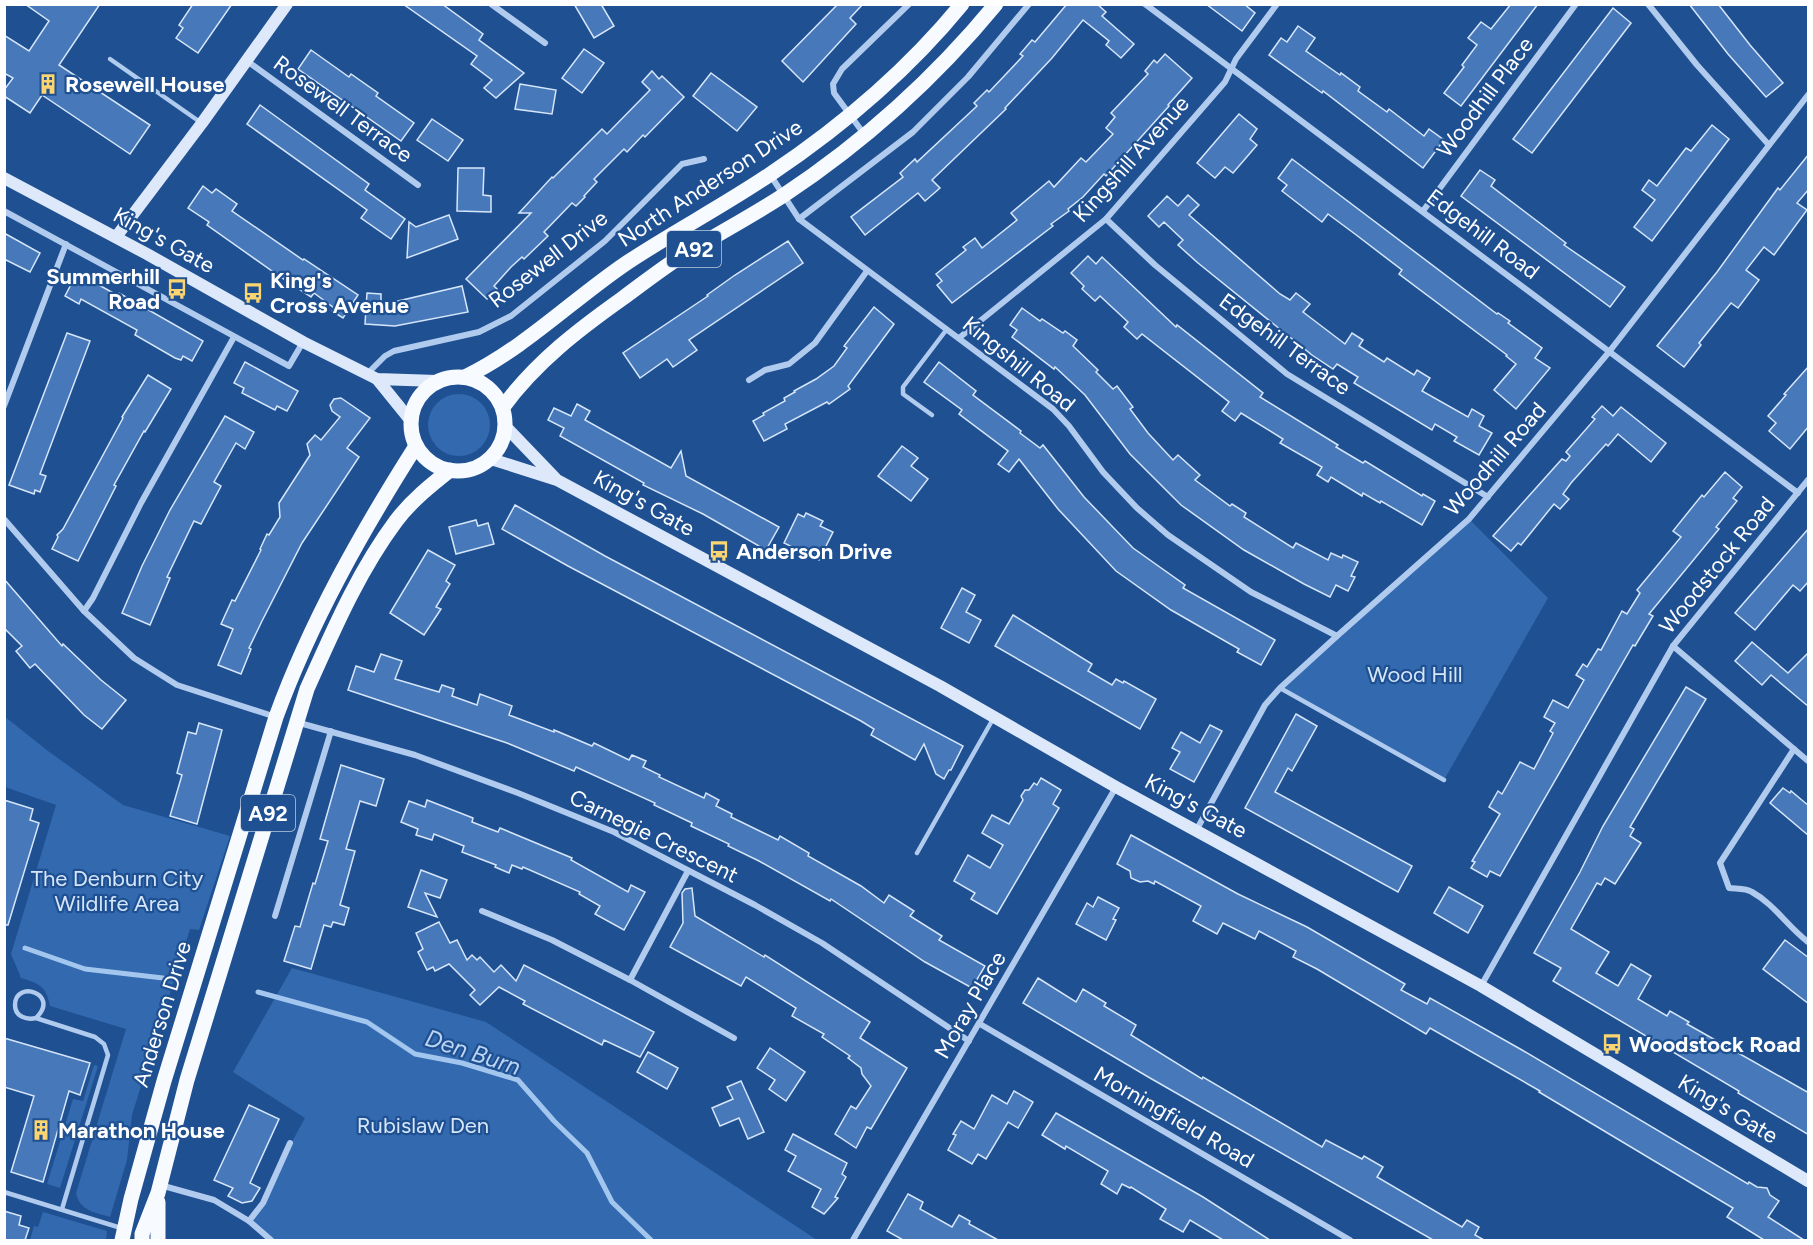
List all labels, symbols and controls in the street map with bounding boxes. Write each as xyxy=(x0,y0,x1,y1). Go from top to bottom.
street label: Woodhill Place xyxy=(1431,31,1539,163)
street label: Rosewell Terrace xyxy=(268,49,418,169)
place label: Rosewell House xyxy=(65,71,224,98)
building icon: Rosewell House xyxy=(36,72,60,96)
street label: Kingshill Avenue xyxy=(1067,90,1195,228)
street label: North Anderson Drive xyxy=(613,113,807,253)
street label: Edgehill Road xyxy=(1421,183,1545,285)
street label: King's Gate xyxy=(108,201,220,279)
street label: Rosewell Drive xyxy=(483,204,613,314)
road number: A92 xyxy=(667,231,721,267)
place label: Summerhill Road xyxy=(46,263,160,315)
place label: King's Cross Avenue xyxy=(270,267,409,319)
bus stop icon: Summerhill Road xyxy=(165,277,189,301)
bus stop icon: King's Cross Avenue xyxy=(241,281,265,305)
street label: Edgehill Terrace xyxy=(1214,287,1356,401)
street label: Kingshill Road xyxy=(957,310,1081,418)
street label: Woodhill Road xyxy=(1438,397,1552,521)
street label: King's Gate xyxy=(588,464,700,542)
street label: Woodstock Road xyxy=(1653,491,1781,639)
place label: Anderson Drive xyxy=(736,538,892,565)
bus stop icon: Anderson Drive xyxy=(707,539,731,563)
park label: Wood Hill xyxy=(1367,661,1463,688)
street label: King's Gate xyxy=(1140,768,1252,844)
street label: Carnegie Crescent xyxy=(565,783,743,889)
road number: A92 xyxy=(241,795,295,831)
park label: The Denburn City Wildlife Area xyxy=(31,865,204,917)
street label: Anderson Drive xyxy=(127,938,197,1090)
street label: Moray Place xyxy=(928,946,1012,1064)
water label: Den Burn xyxy=(422,1023,524,1081)
place label: Woodstock Road xyxy=(1629,1031,1801,1058)
bus stop icon: Woodstock Road xyxy=(1600,1032,1624,1056)
street label: Morningfield Road xyxy=(1089,1060,1259,1174)
street label: King's Gate xyxy=(1673,1069,1783,1149)
park label: Rubislaw Den xyxy=(357,1112,489,1139)
place label: Marathon House xyxy=(58,1117,225,1144)
building icon: Marathon House xyxy=(29,1118,53,1142)

